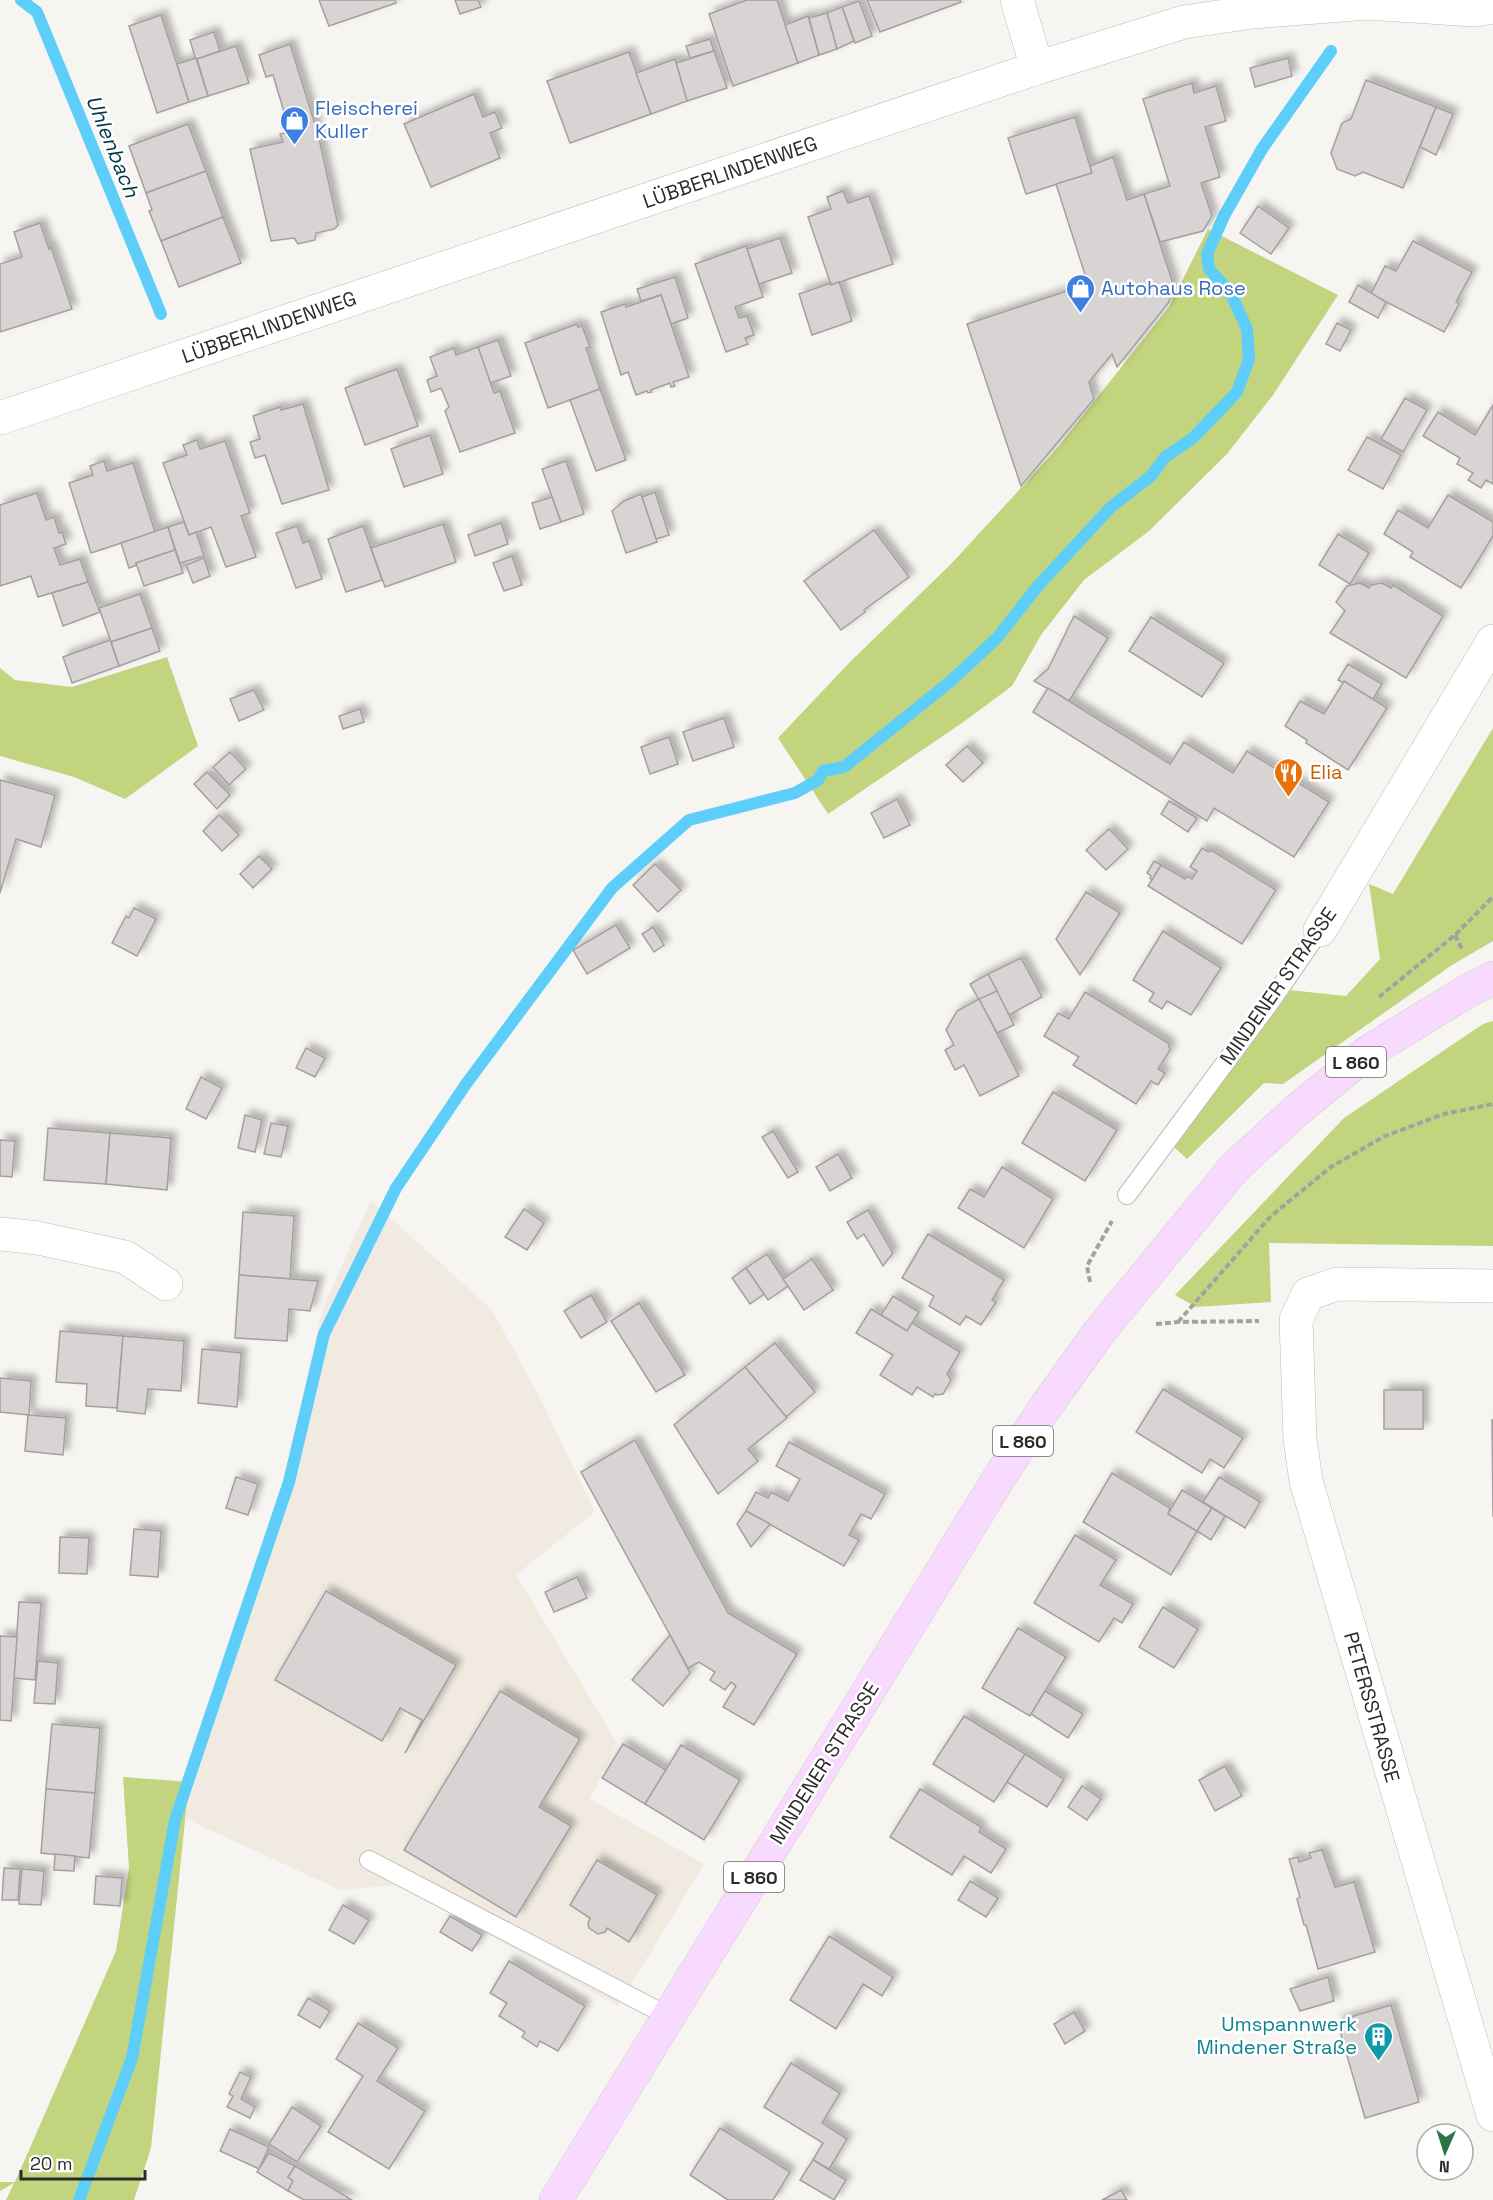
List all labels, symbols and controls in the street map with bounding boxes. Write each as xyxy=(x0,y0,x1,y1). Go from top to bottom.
water label: Uhlenbach xyxy=(80,91,146,202)
place label: Fleischerei Kuller xyxy=(315,95,418,144)
shop icon: Fleischerei Kuller xyxy=(278,104,310,146)
street label: LÜBBERLINDENWEG xyxy=(639,130,821,214)
shop icon: Autohaus Rose xyxy=(1064,272,1096,314)
place label: Autohaus Rose xyxy=(1101,275,1246,301)
street label: LÜBBERLINDENWEG xyxy=(178,285,360,369)
restaurant icon: Elia xyxy=(1273,756,1305,798)
place label: Elia xyxy=(1310,759,1343,785)
street label: MINDENER STRASSE xyxy=(1214,902,1342,1070)
road number: L 860 xyxy=(1326,1047,1386,1077)
road number: L 860 xyxy=(993,1426,1053,1456)
street label: PETERSSTRASSE xyxy=(1338,1629,1406,1785)
street label: MINDENER STRASSE xyxy=(764,1677,884,1849)
road number: L 860 xyxy=(724,1862,784,1892)
place label: Umspannwerk Mindener Straße xyxy=(1196,2011,1357,2060)
building icon: Umspannwerk Mindener Straße xyxy=(1362,2020,1394,2062)
north arrow xyxy=(1415,2122,1475,2182)
scale bar xyxy=(21,2143,146,2181)
text: 20 m xyxy=(30,2152,73,2175)
text: N xyxy=(1438,2156,1450,2177)

